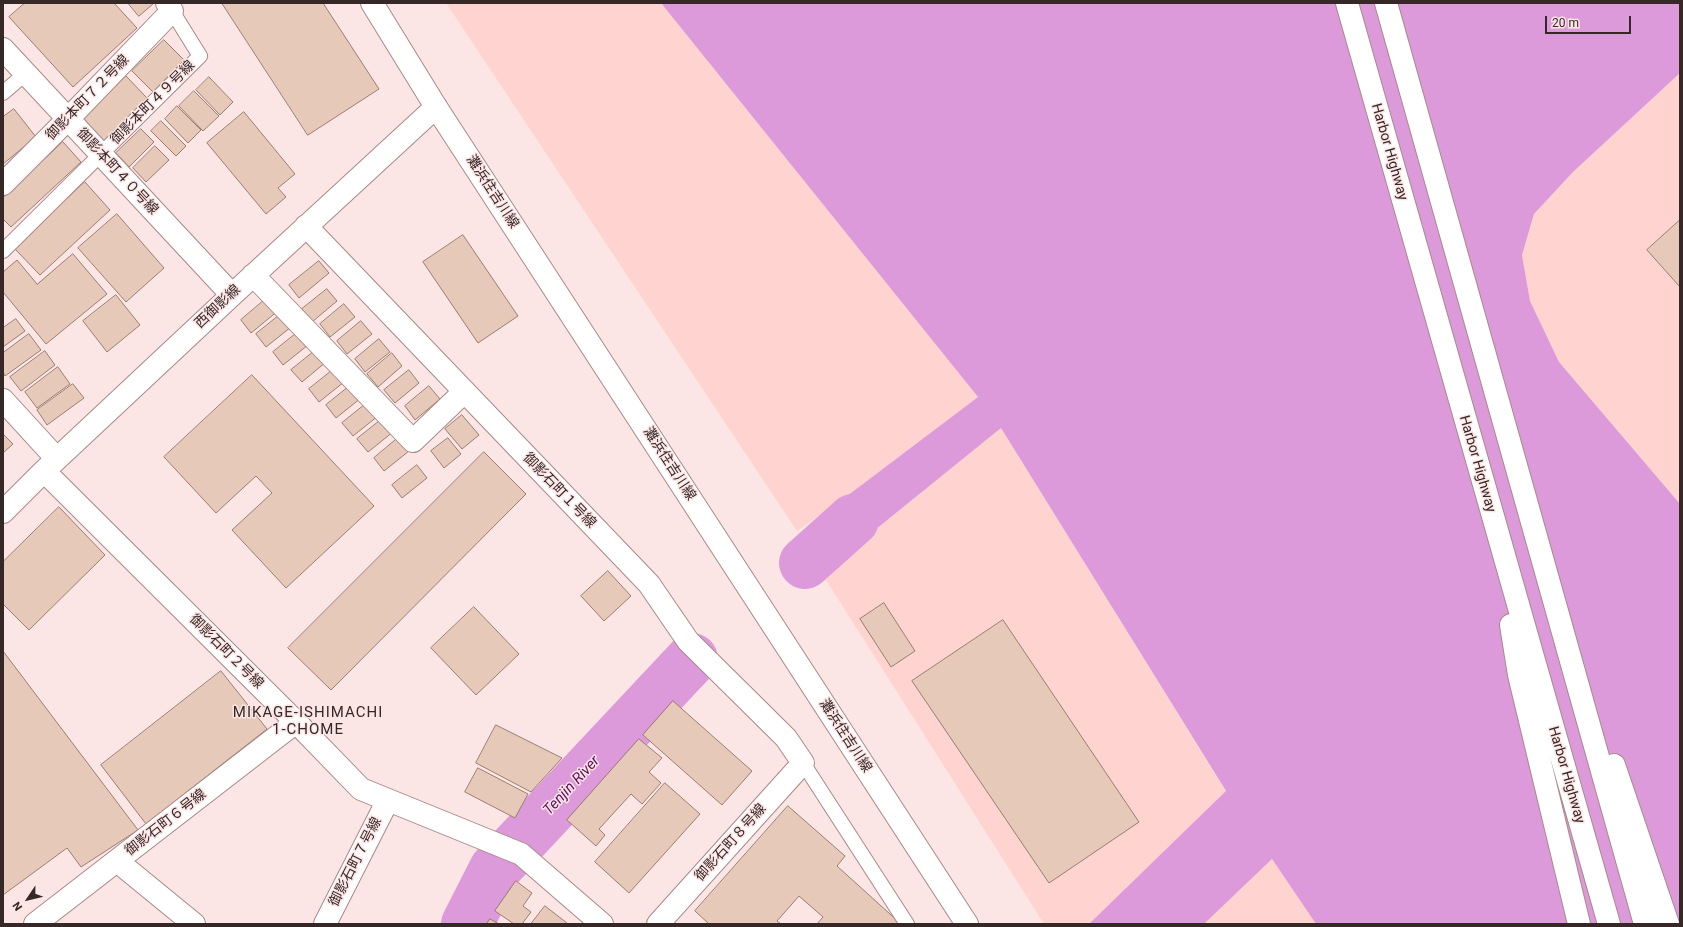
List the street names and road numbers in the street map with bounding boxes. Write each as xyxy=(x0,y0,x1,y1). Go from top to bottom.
street label: 御影本町７２号線 xyxy=(43,52,133,144)
street label: 御影本町４９号線 xyxy=(107,57,199,149)
street label: Harbor Highway xyxy=(1367,102,1411,202)
street label: 御影本町４０号線 xyxy=(73,125,161,219)
street label: 灘浜住吉川線 xyxy=(462,152,522,232)
street label: 西御影線 xyxy=(192,282,244,332)
street label: Harbor Highway xyxy=(1455,414,1499,514)
street label: 灘浜住吉川線 xyxy=(639,424,699,504)
street label: 御影石町１号線 xyxy=(519,450,599,532)
street label: 御影石町２号線 xyxy=(185,611,267,693)
street label: 灘浜住吉川線 xyxy=(815,696,875,776)
street label: Harbor Highway xyxy=(1544,725,1588,825)
street label: 御影石町６号線 xyxy=(122,786,210,860)
street label: 御影石町８号線 xyxy=(692,801,770,885)
street label: 御影石町７号線 xyxy=(326,815,386,909)

